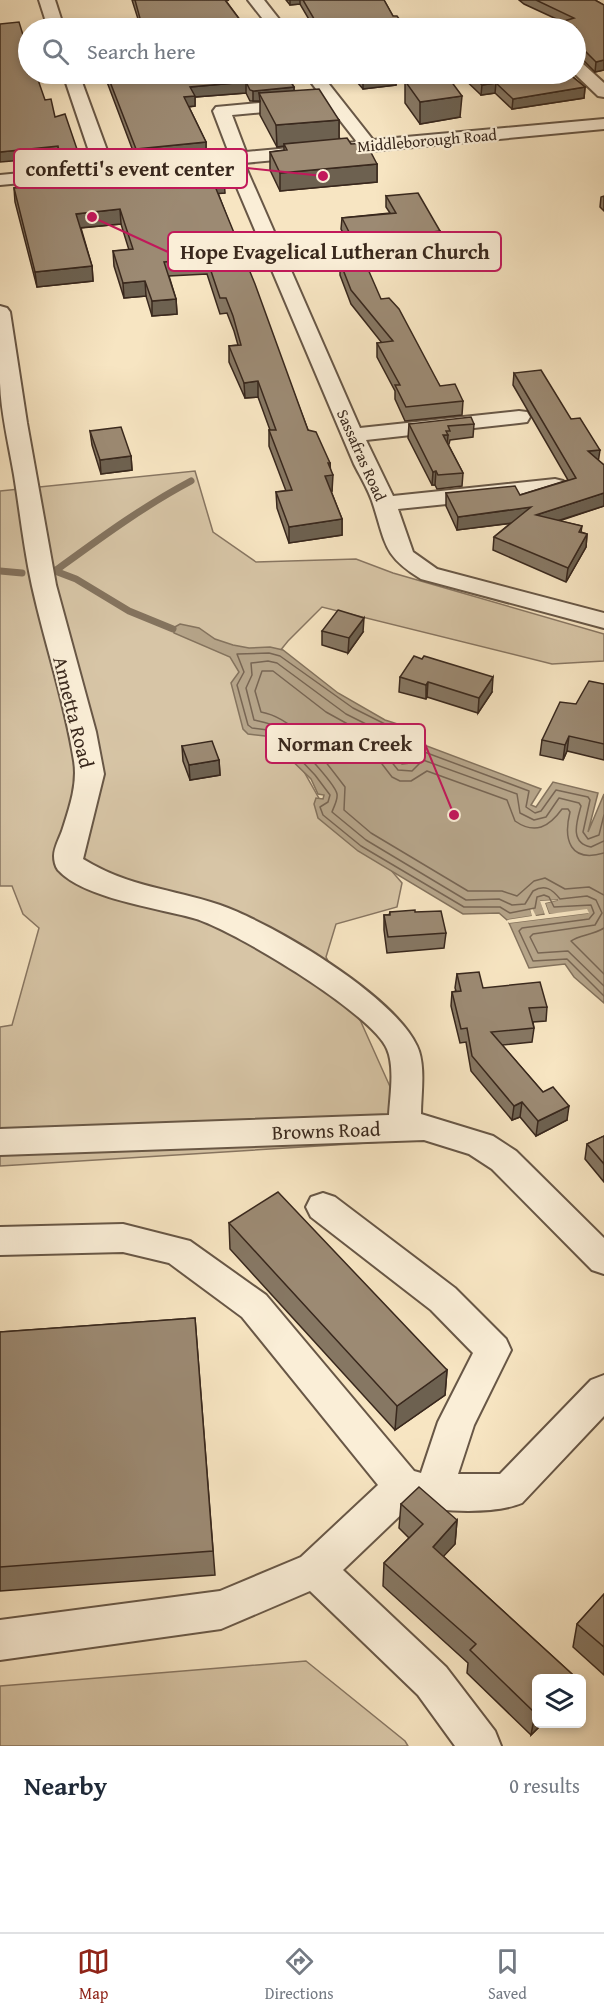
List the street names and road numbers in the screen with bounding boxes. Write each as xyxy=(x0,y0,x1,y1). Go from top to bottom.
street label: Middleborough Road xyxy=(356,122,498,158)
street label: Sassafras Road xyxy=(331,405,393,505)
street label: Annetta Road xyxy=(46,653,102,771)
street label: Browns Road xyxy=(271,1114,381,1146)

